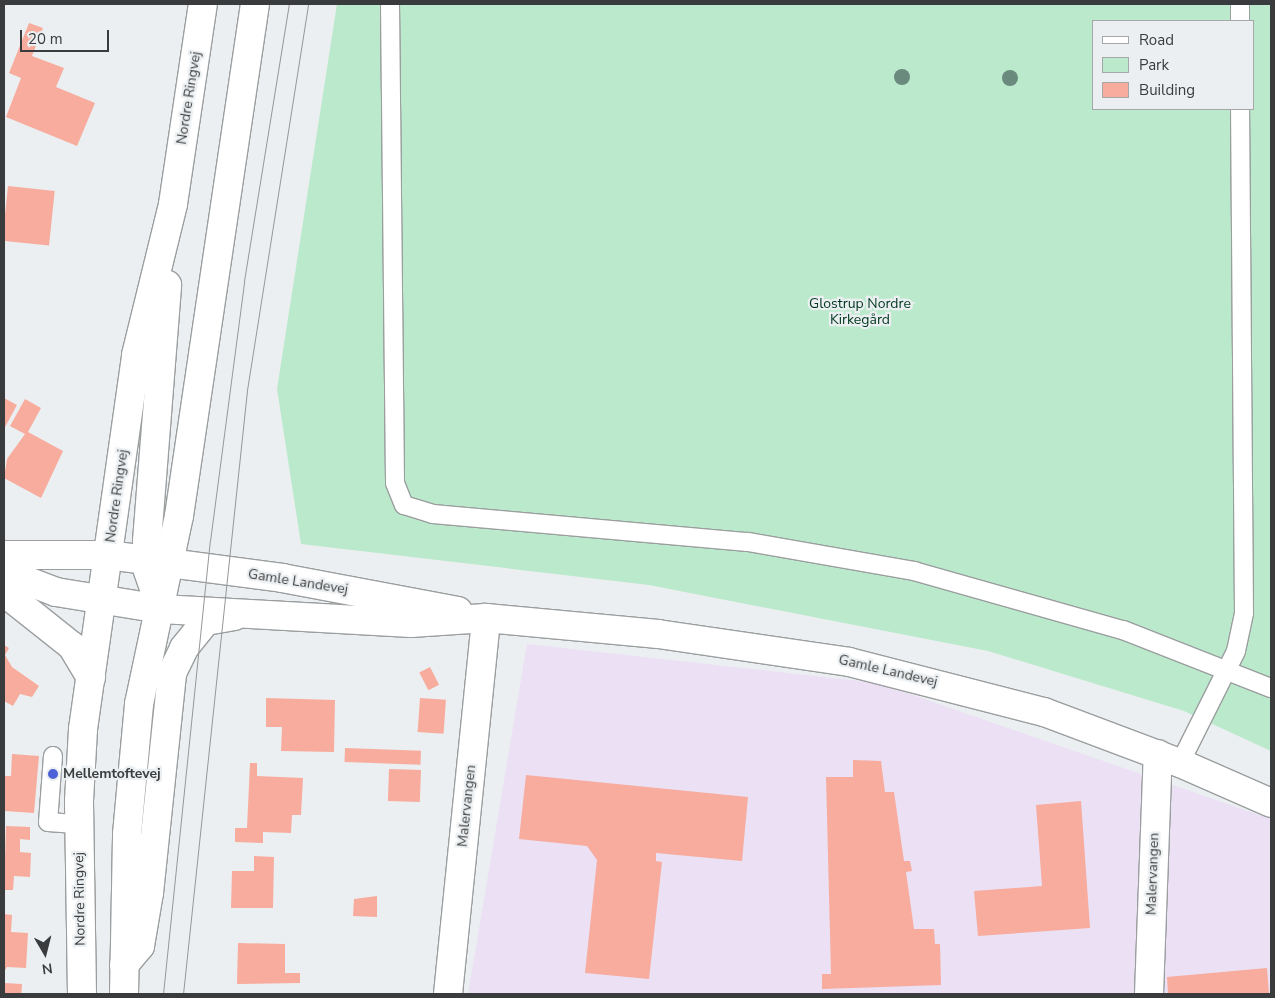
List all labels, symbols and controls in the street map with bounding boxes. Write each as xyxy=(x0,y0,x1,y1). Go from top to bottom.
scale bar xyxy=(22,20,111,52)
legend xyxy=(1092,20,1255,110)
text: 20 m xyxy=(28,29,63,49)
text: Road xyxy=(1139,30,1174,50)
street label: Nordre Ringvej xyxy=(173,50,205,146)
text: Park xyxy=(1139,55,1169,75)
text: Building xyxy=(1139,80,1195,100)
park label: Glostrup Nordre Kirkegård xyxy=(809,296,911,328)
street label: Nordre Ringvej xyxy=(102,448,132,544)
street label: Gamle Landevej xyxy=(247,566,349,598)
street label: Gamle Landevej xyxy=(837,651,939,691)
street label: Malervangen xyxy=(454,764,480,848)
place label: Mellemtoftevej xyxy=(63,766,161,782)
marker: Mellemtoftevej xyxy=(47,768,59,780)
street label: Malervangen xyxy=(1143,833,1163,915)
street label: Nordre Ringvej xyxy=(71,852,89,946)
north arrow xyxy=(20,928,70,978)
text: N xyxy=(41,958,54,978)

